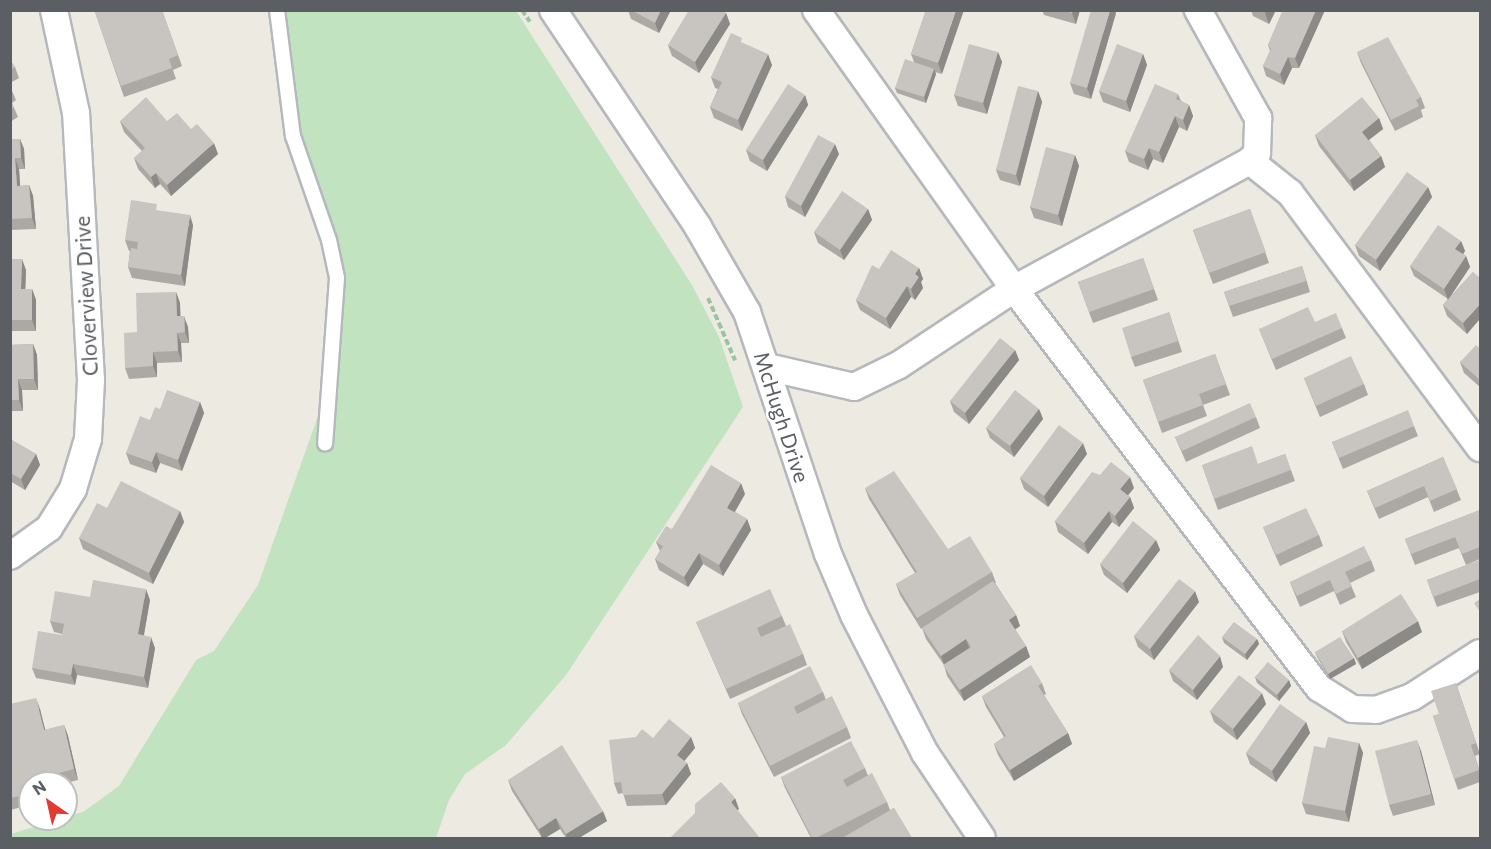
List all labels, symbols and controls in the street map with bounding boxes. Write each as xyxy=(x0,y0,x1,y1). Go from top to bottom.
street label: Cloverview Drive xyxy=(69,215,103,377)
street label: McHugh Drive xyxy=(749,348,815,486)
north arrow xyxy=(18,771,78,831)
text: N xyxy=(28,776,49,799)

